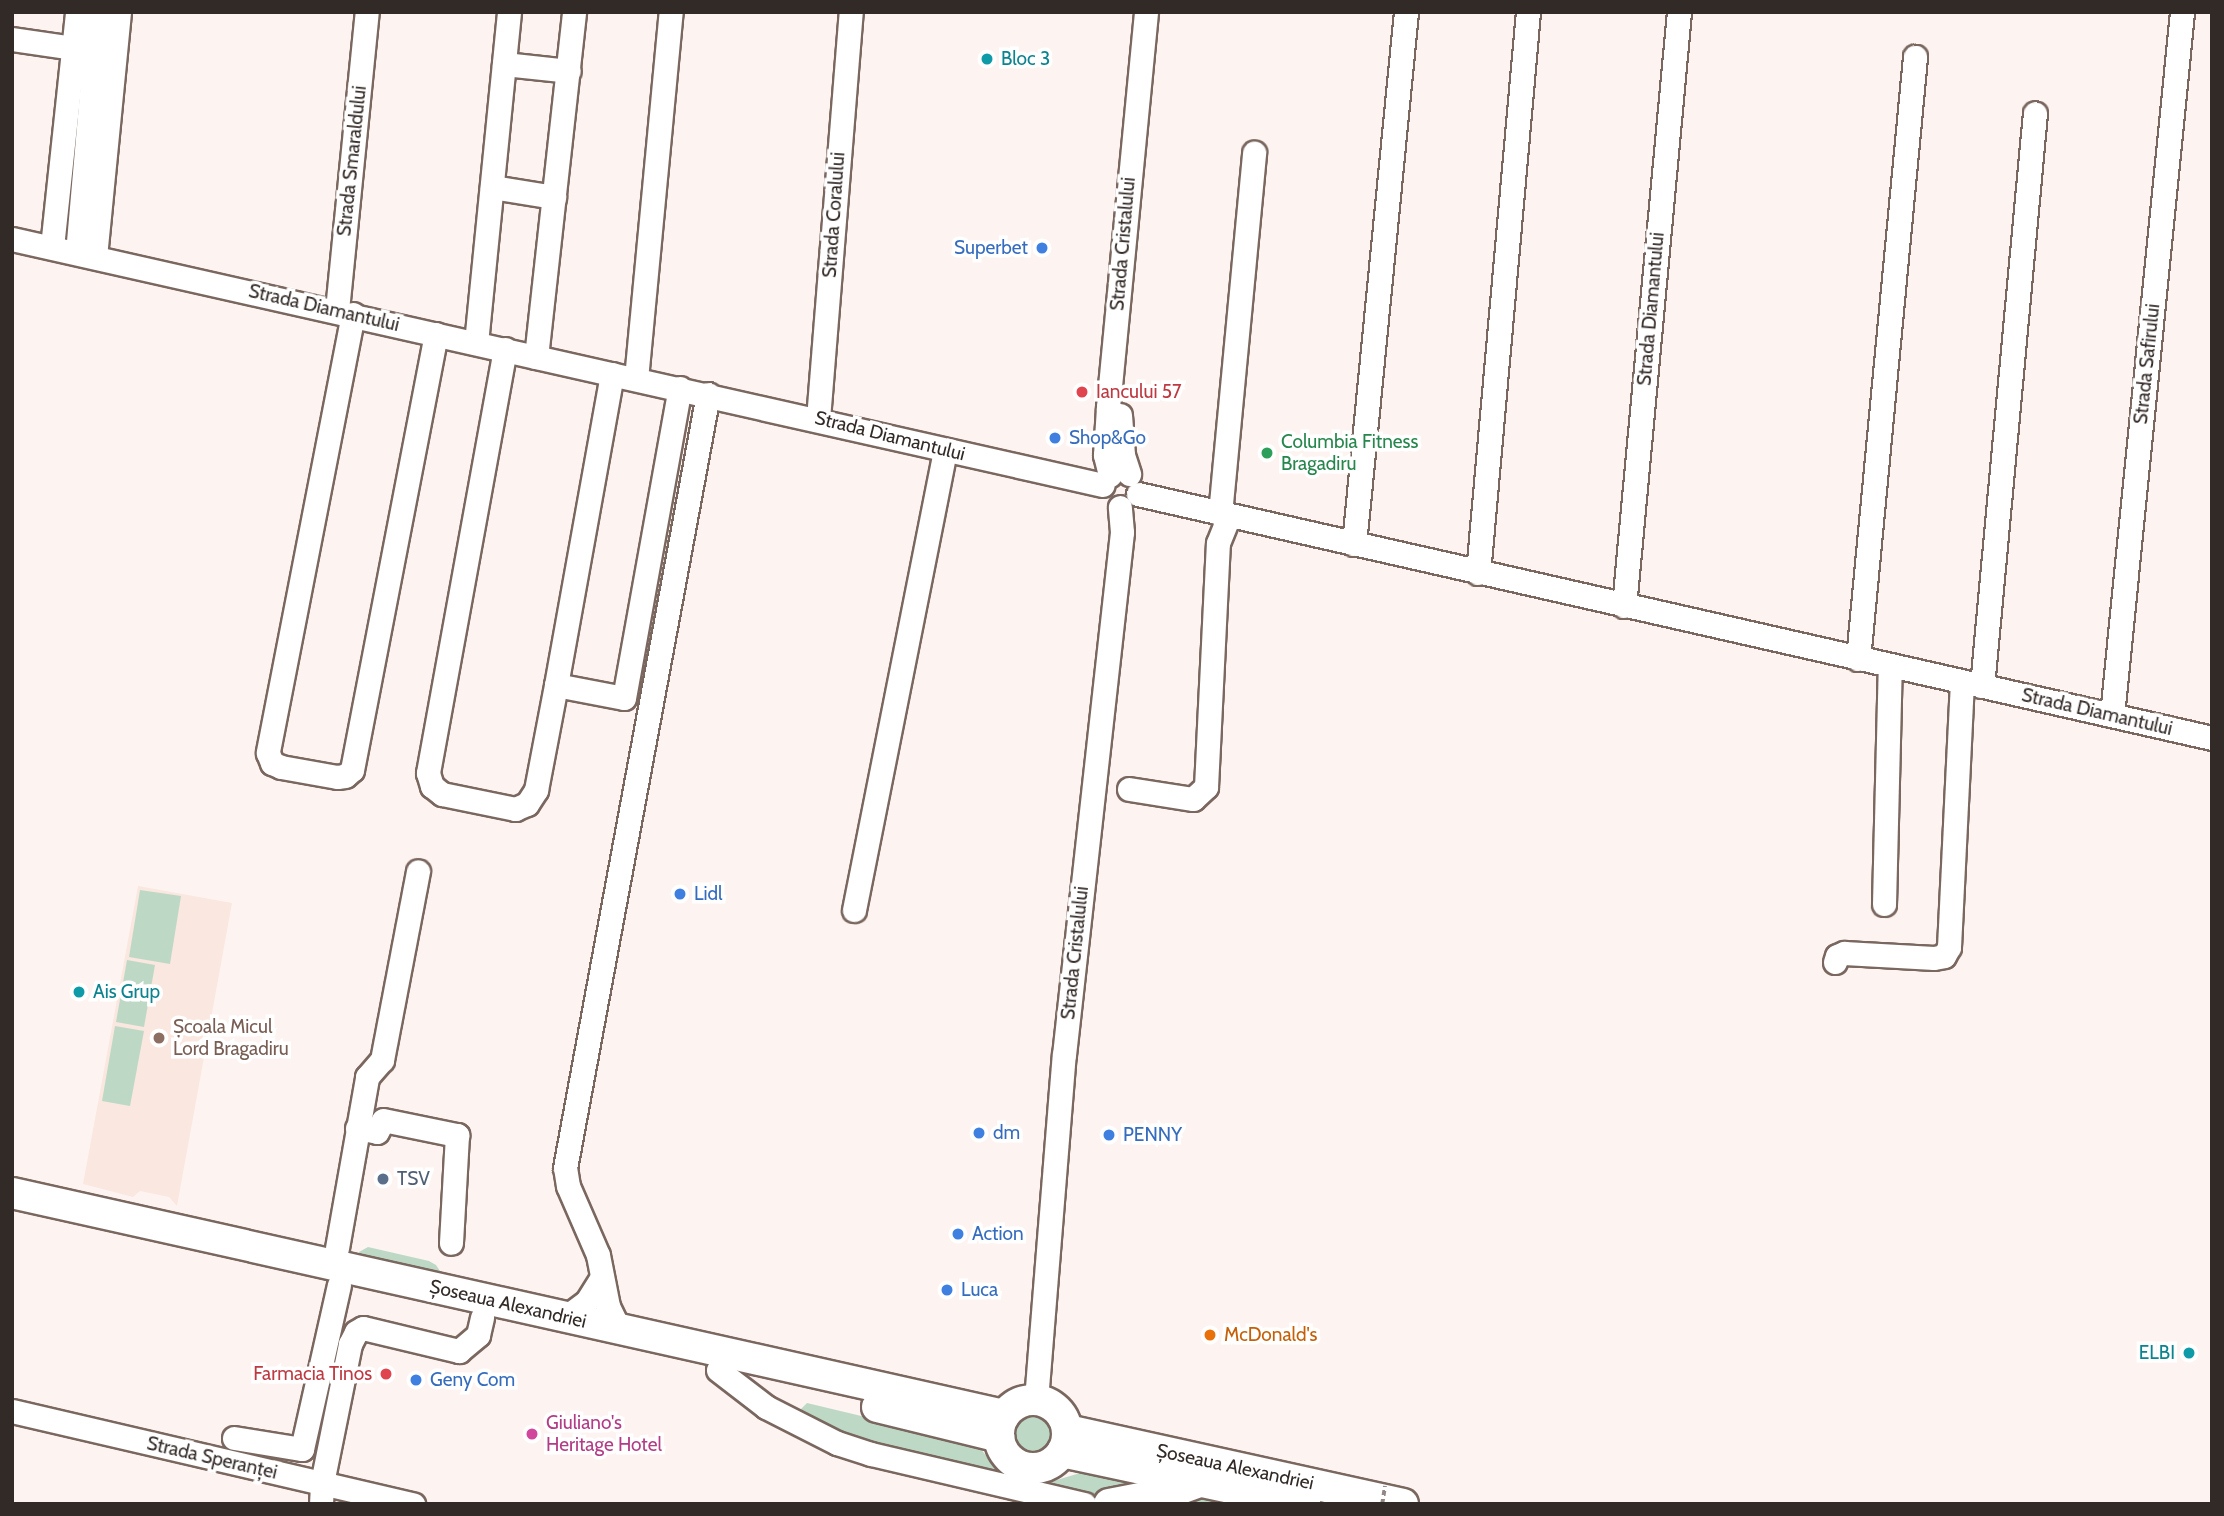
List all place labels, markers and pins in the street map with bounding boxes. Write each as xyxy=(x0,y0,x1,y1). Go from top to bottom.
place label: Bloc 3 xyxy=(1001,48,1050,70)
marker: Bloc 3 xyxy=(979,51,995,67)
place label: Superbet xyxy=(954,237,1028,259)
marker: Superbet xyxy=(1034,240,1050,256)
place label: Iancului 57 xyxy=(1096,381,1182,403)
marker: Iancului 57 xyxy=(1074,384,1090,400)
place label: Shop&Go xyxy=(1069,427,1146,449)
marker: Shop&Go xyxy=(1047,430,1063,446)
place label: Columbia Fitness Bragadiru xyxy=(1281,431,1418,475)
marker: Columbia Fitness Bragadiru xyxy=(1259,445,1275,461)
place label: Lidl xyxy=(694,883,723,905)
marker: Lidl xyxy=(672,886,688,902)
place label: Ais Grup xyxy=(93,981,160,1003)
marker: Ais Grup xyxy=(71,984,87,1000)
place label: Școala Micul Lord Bragadiru xyxy=(173,1016,289,1060)
marker: Școala Micul Lord Bragadiru xyxy=(151,1030,167,1046)
place label: dm xyxy=(993,1122,1020,1144)
place label: PENNY xyxy=(1123,1124,1182,1146)
marker: dm xyxy=(971,1125,987,1141)
marker: PENNY xyxy=(1101,1127,1117,1143)
place label: TSV xyxy=(397,1168,430,1190)
marker: TSV xyxy=(375,1171,391,1187)
place label: Action xyxy=(972,1223,1024,1245)
marker: Action xyxy=(950,1226,966,1242)
place label: Luca xyxy=(961,1279,998,1301)
marker: Luca xyxy=(939,1282,955,1298)
place label: McDonald's xyxy=(1224,1324,1317,1346)
marker: McDonald's xyxy=(1202,1327,1218,1343)
place label: ELBI xyxy=(2139,1342,2175,1364)
marker: ELBI xyxy=(2181,1345,2197,1361)
place label: Farmacia Tinos xyxy=(253,1363,372,1385)
marker: Farmacia Tinos xyxy=(378,1366,394,1382)
place label: Geny Com xyxy=(430,1369,515,1391)
marker: Geny Com xyxy=(408,1372,424,1388)
place label: Giuliano's Heritage Hotel xyxy=(546,1412,662,1456)
marker: Giuliano's Heritage Hotel xyxy=(524,1426,540,1442)

